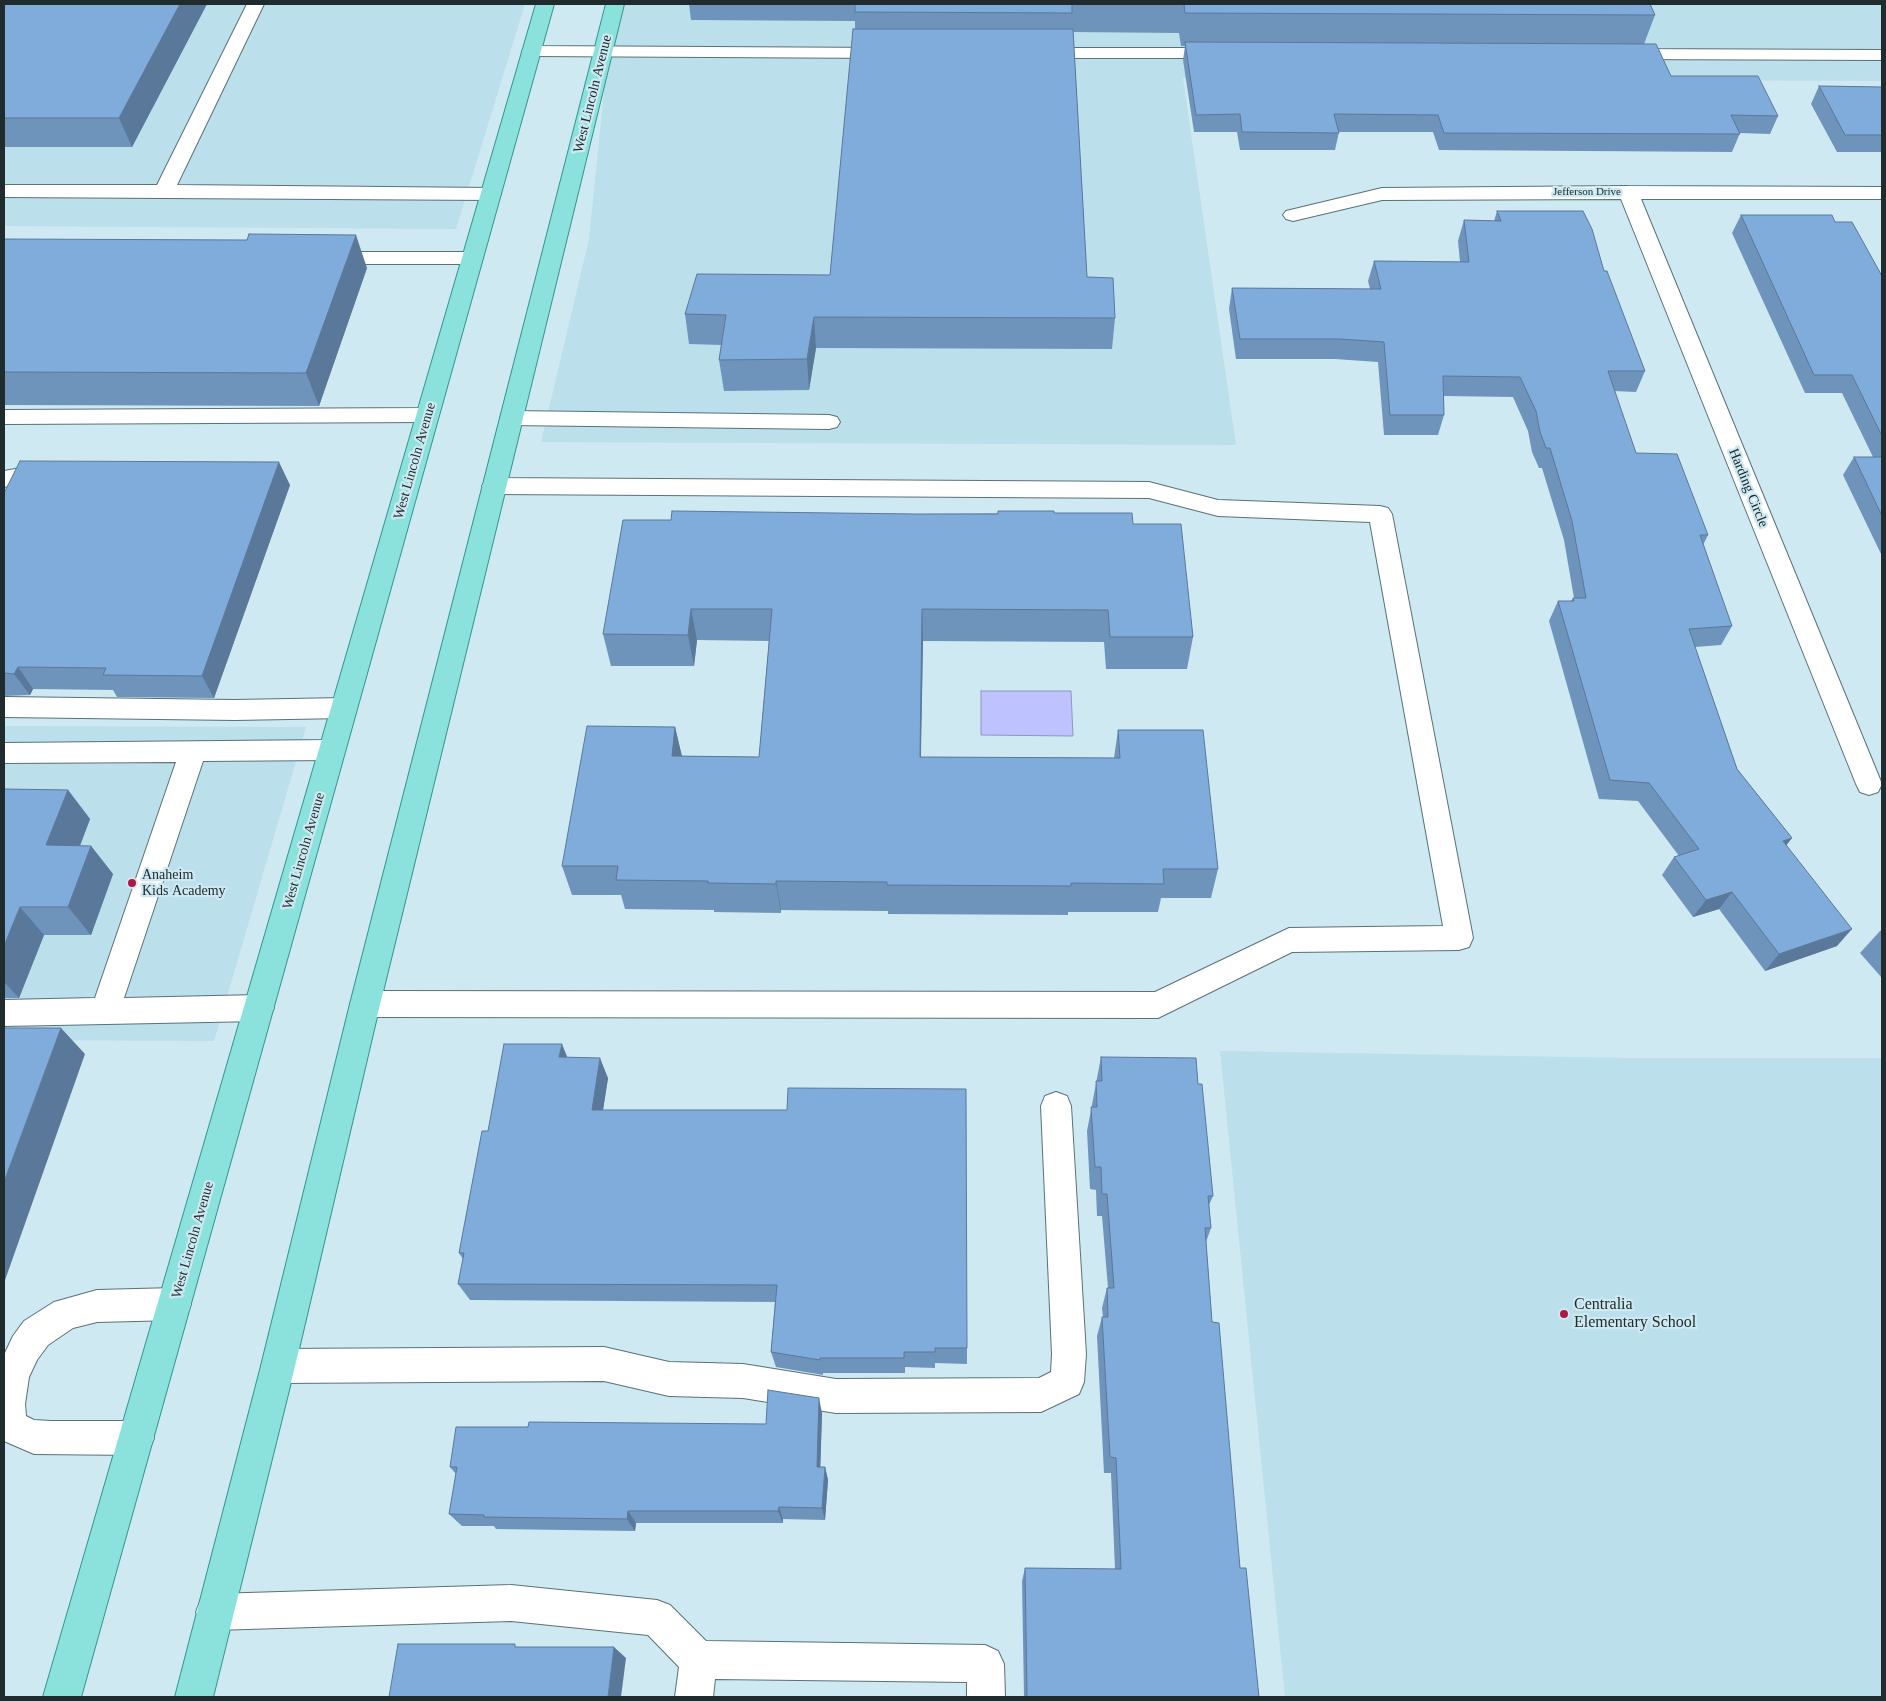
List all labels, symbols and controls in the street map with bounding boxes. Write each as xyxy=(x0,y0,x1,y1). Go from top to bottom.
street label: West Lincoln Avenue xyxy=(570,33,616,155)
street label: Jefferson Drive xyxy=(1553,185,1621,199)
street label: West Lincoln Avenue xyxy=(390,401,440,521)
street label: Harding Circle xyxy=(1725,446,1771,530)
street label: West Lincoln Avenue xyxy=(279,791,329,911)
place label: Anaheim Kids Academy xyxy=(142,867,226,900)
marker: Anaheim Kids Academy xyxy=(126,877,138,889)
street label: West Lincoln Avenue xyxy=(168,1180,218,1300)
place label: Centralia Elementary School xyxy=(1574,1295,1696,1333)
marker: Centralia Elementary School xyxy=(1558,1308,1570,1320)

